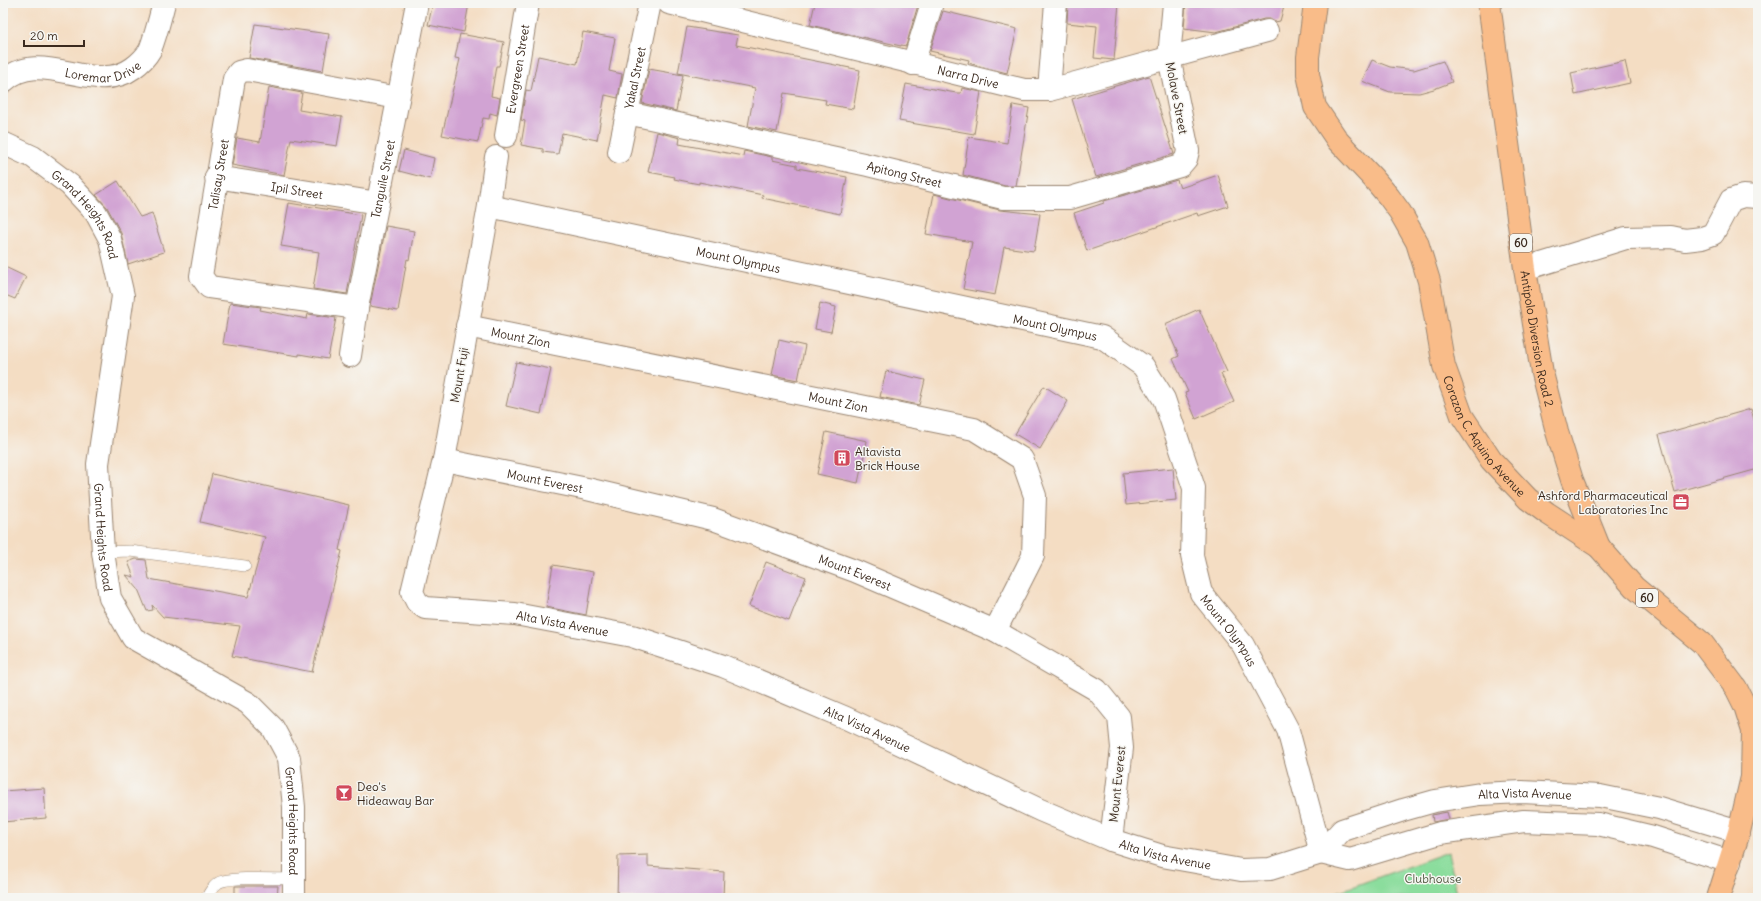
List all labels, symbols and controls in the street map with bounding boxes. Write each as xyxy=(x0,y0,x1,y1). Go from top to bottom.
scale bar xyxy=(24,22,84,48)
street label: Evergreen Street xyxy=(502,23,532,115)
text: 20 m xyxy=(30,28,58,43)
street label: Yakal Street xyxy=(621,45,648,110)
street label: Loremar Drive xyxy=(64,57,144,85)
street label: Molave Street xyxy=(1163,61,1191,135)
street label: Narra Drive xyxy=(936,62,1000,91)
street label: Talisay Street xyxy=(205,138,231,211)
street label: Tanguile Street xyxy=(367,138,397,220)
street label: Apitong Street xyxy=(865,158,943,190)
street label: Grand Heights Road xyxy=(49,166,122,260)
street label: Ipil Street xyxy=(270,178,324,202)
road number: 60 xyxy=(1510,234,1532,252)
street label: Mount Olympus xyxy=(695,243,782,276)
street label: Antipolo Diversion Road 2 xyxy=(1518,269,1558,408)
street label: Mount Olympus xyxy=(1012,311,1099,343)
street label: Mount Zion xyxy=(490,324,552,350)
street label: Mount Fuji xyxy=(447,346,471,404)
street label: Corazon C. Aquino Avenue xyxy=(1441,373,1529,499)
street label: Mount Zion xyxy=(807,388,870,415)
place label: Altavista Brick House xyxy=(855,444,920,473)
building icon: Altavista Brick House xyxy=(832,448,852,468)
street label: Mount Everest xyxy=(506,465,584,495)
street label: Grand Heights Road xyxy=(92,483,116,592)
place label: Ashford Pharmaceutical Laboratories Inc xyxy=(1538,488,1668,517)
office icon: Ashford Pharmaceutical Laboratories Inc xyxy=(1671,492,1691,512)
street label: Mount Everest xyxy=(817,551,894,593)
road number: 60 xyxy=(1636,589,1658,607)
street label: Mount Olympus xyxy=(1198,591,1260,669)
street label: Alta Vista Avenue xyxy=(515,607,610,639)
street label: Alta Vista Avenue xyxy=(822,702,913,755)
street label: Mount Everest xyxy=(1106,745,1128,823)
street label: Grand Heights Road xyxy=(282,766,302,875)
place label: Deo's Hideaway Bar xyxy=(357,779,434,808)
bar icon: Deo's Hideaway Bar xyxy=(334,783,354,803)
street label: Alta Vista Avenue xyxy=(1478,784,1572,802)
street label: Alta Vista Avenue xyxy=(1118,836,1212,872)
park label: Clubhouse xyxy=(1405,871,1461,886)

